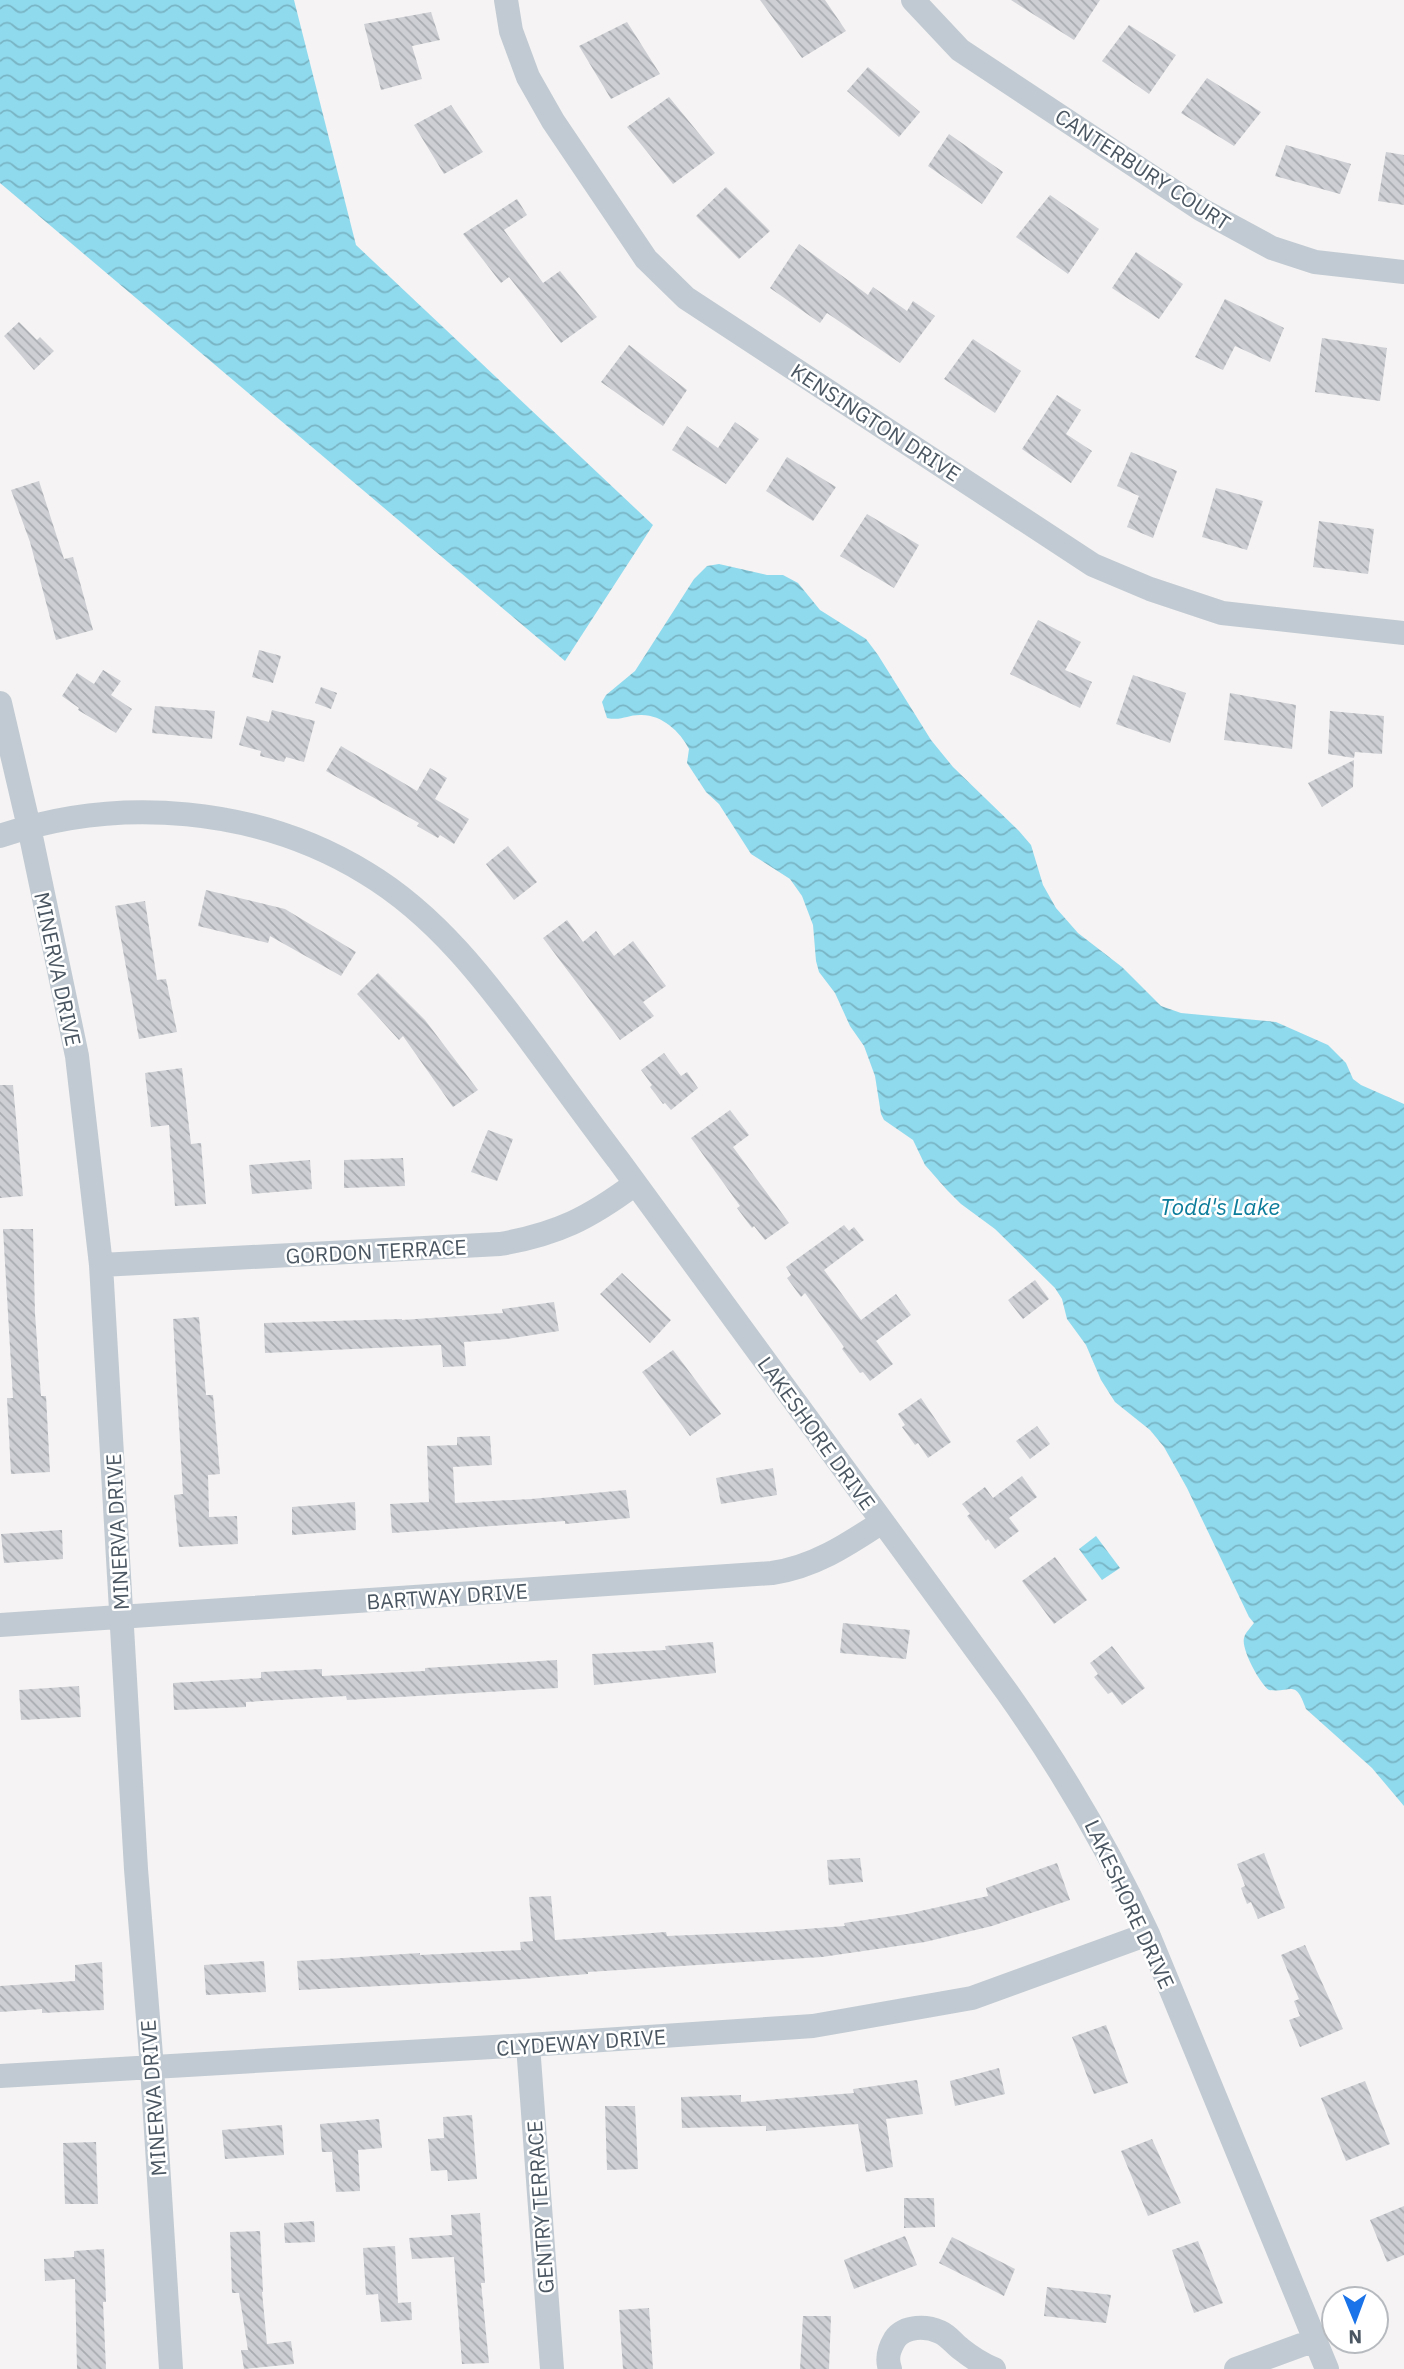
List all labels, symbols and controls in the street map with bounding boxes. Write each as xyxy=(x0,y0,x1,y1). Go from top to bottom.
street label: CANTERBURY COURT xyxy=(1050,102,1236,236)
street label: KENSINGTON DRIVE xyxy=(786,357,966,487)
street label: MINERVA DRIVE xyxy=(28,889,88,1049)
water label: Todd's Lake xyxy=(1160,1191,1280,1221)
street label: GORDON TERRACE xyxy=(285,1232,467,1270)
street label: LAKESHORE DRIVE xyxy=(752,1351,882,1515)
street label: MINERVA DRIVE xyxy=(99,1453,135,1611)
street label: BARTWAY DRIVE xyxy=(365,1576,529,1616)
street label: LAKESHORE DRIVE xyxy=(1079,1815,1181,1993)
street label: MINERVA DRIVE xyxy=(134,2019,172,2177)
street label: CLYDEWAY DRIVE xyxy=(495,2022,667,2062)
street label: GENTRY TERRACE xyxy=(520,2120,560,2294)
north arrow xyxy=(1320,2285,1390,2355)
text: N xyxy=(1348,2325,1362,2349)

